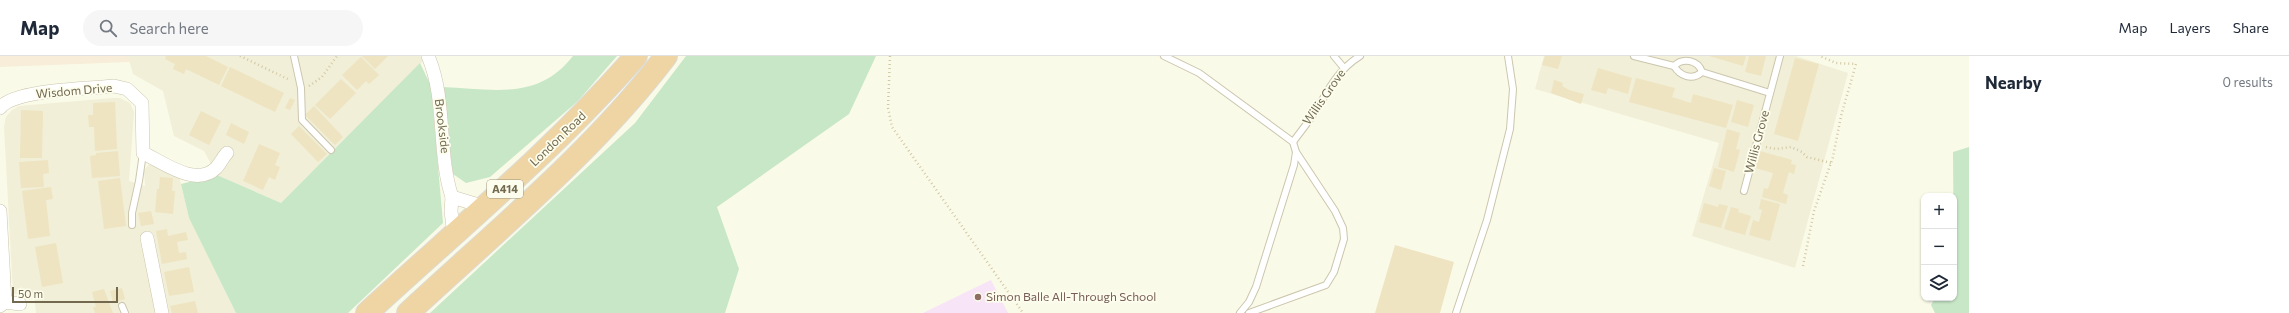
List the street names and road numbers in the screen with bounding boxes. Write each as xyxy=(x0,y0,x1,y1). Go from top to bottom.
street label: Willis Grove xyxy=(1299,66,1348,127)
street label: Wisdom Drive xyxy=(35,80,113,100)
street label: Brookside xyxy=(433,98,453,154)
street label: London Road xyxy=(526,108,588,168)
street label: Willis Grove xyxy=(1741,109,1771,175)
road number: A414 xyxy=(487,180,523,198)

